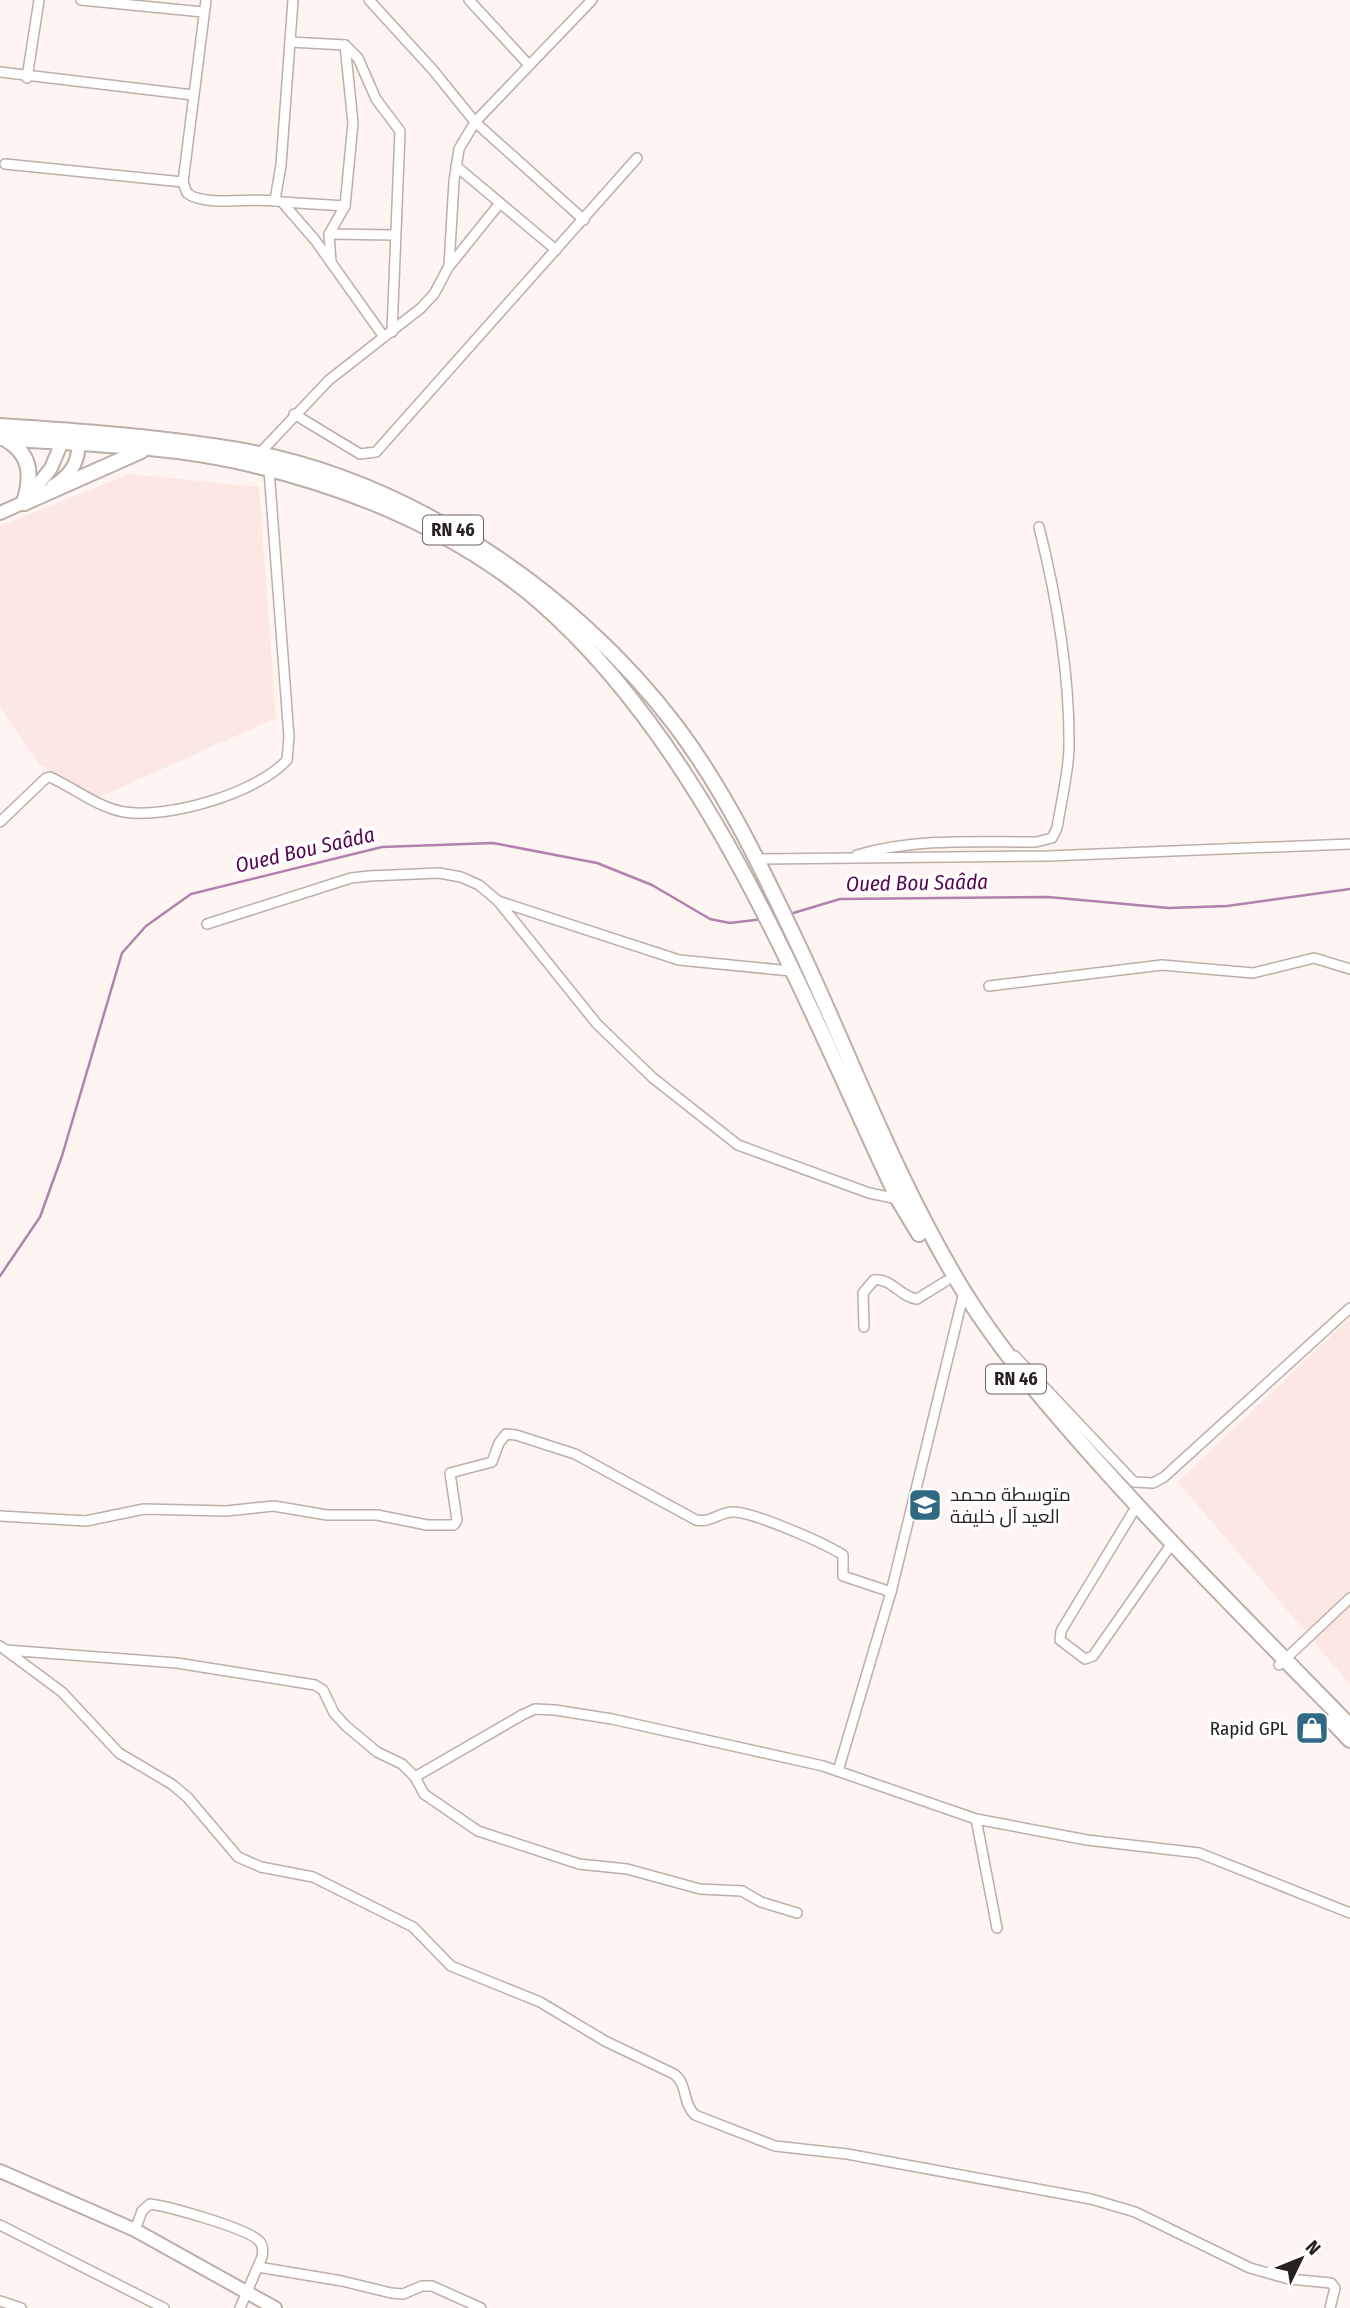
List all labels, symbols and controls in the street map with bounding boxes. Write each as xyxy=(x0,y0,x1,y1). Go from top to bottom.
road number: RN 46 xyxy=(423,516,483,544)
water label: Oued Bou Saâda xyxy=(233,821,377,879)
water label: Oued Bou Saâda xyxy=(846,869,988,897)
road number: RN 46 xyxy=(986,1364,1046,1394)
place label: متوسطة محمد العيد آل خليفة xyxy=(950,1483,1071,1528)
school or university icon: متوسطة محمد العيد آل خليفة xyxy=(906,1486,944,1524)
shop icon: Rapid GPL xyxy=(1293,1709,1331,1747)
place label: Rapid GPL xyxy=(1210,1717,1289,1740)
north arrow xyxy=(1266,2224,1336,2294)
text: N xyxy=(1301,2236,1325,2260)

